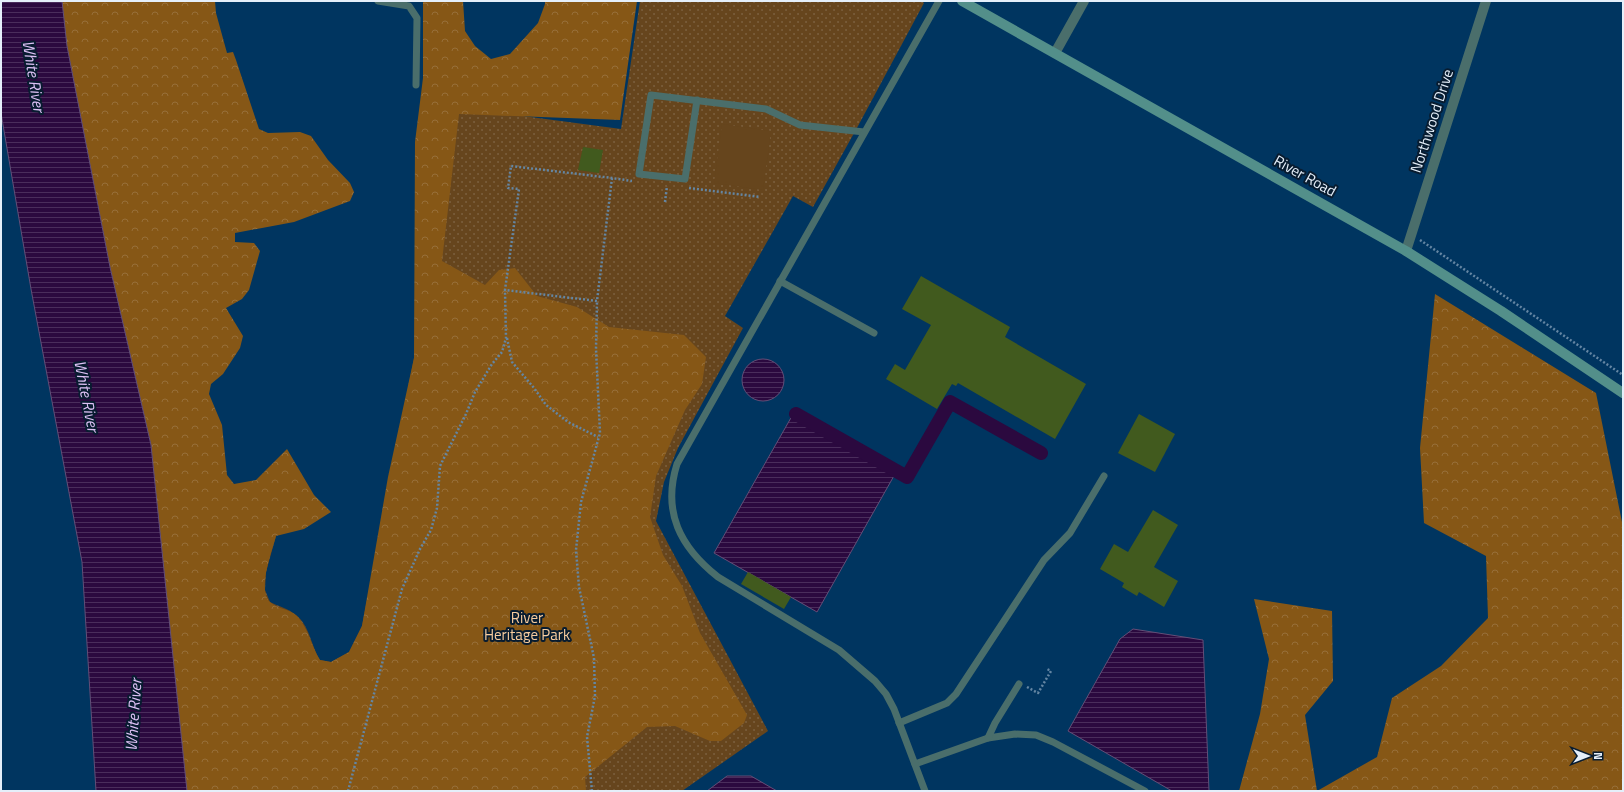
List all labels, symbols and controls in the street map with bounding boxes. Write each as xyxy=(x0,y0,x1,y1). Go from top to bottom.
water label: White River xyxy=(16,38,52,116)
street label: Northwood Drive xyxy=(1404,66,1459,176)
street label: River Road xyxy=(1270,149,1341,202)
water label: White River xyxy=(68,358,106,436)
park label: River Heritage Park xyxy=(484,606,570,646)
water label: White River xyxy=(119,676,148,752)
north arrow xyxy=(1568,736,1608,776)
text: N xyxy=(1590,752,1606,760)

